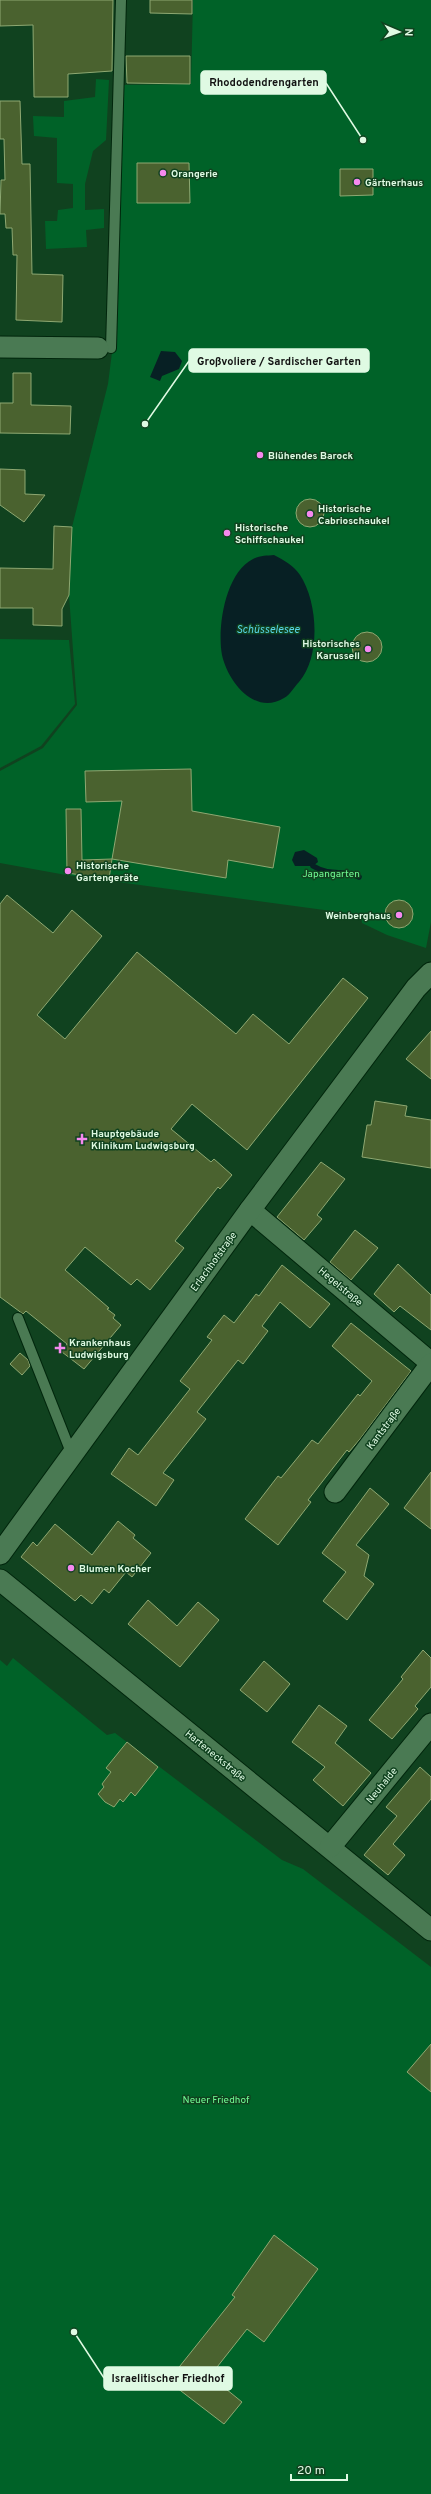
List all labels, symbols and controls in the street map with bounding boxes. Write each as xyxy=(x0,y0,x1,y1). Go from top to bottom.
north arrow xyxy=(379,12,419,52)
text: N xyxy=(401,28,415,37)
callout: Rhododendrengarten xyxy=(201,71,326,94)
text: Rhododendrengarten xyxy=(209,76,319,90)
marker: Orangerie xyxy=(158,168,168,178)
place label: Orangerie xyxy=(171,168,218,181)
marker: Gärtnerhaus xyxy=(352,177,362,187)
place label: Gärtnerhaus xyxy=(365,177,423,190)
callout: Großvoliere / Sardischer Garten xyxy=(189,349,369,372)
text: Großvoliere / Sardischer Garten xyxy=(197,355,361,369)
marker: Blühendes Barock xyxy=(255,450,265,460)
place label: Blühendes Barock xyxy=(268,450,354,463)
place label: Historische Cabrioschaukel xyxy=(318,503,390,528)
marker: Historische Cabrioschaukel xyxy=(305,509,315,519)
place label: Historische Schiffschaukel xyxy=(235,522,304,547)
marker: Historische Schiffschaukel xyxy=(222,528,232,538)
water label: Schüsselesee xyxy=(236,623,300,637)
place label: Historisches Karussell xyxy=(302,638,360,663)
marker: Historisches Karussell xyxy=(363,644,373,654)
place label: Historische Gartengeräte xyxy=(76,860,139,885)
marker: Historische Gartengeräte xyxy=(63,866,73,876)
park label: Japangarten xyxy=(302,868,360,881)
place label: Weinberghaus xyxy=(325,910,391,923)
marker: Weinberghaus xyxy=(394,910,404,920)
place label: Hauptgebäude Klinikum Ludwigsburg xyxy=(91,1128,195,1153)
marker: Hauptgebäude Klinikum Ludwigsburg xyxy=(76,1133,88,1145)
street label: Erlachhofstraße xyxy=(188,1229,240,1294)
street label: Hegelstraße xyxy=(315,1265,365,1309)
place label: Krankenhaus Ludwigsburg xyxy=(69,1337,131,1362)
marker: Krankenhaus Ludwigsburg xyxy=(54,1342,66,1354)
street label: Kantstraße xyxy=(364,1405,404,1452)
marker: Blumen Kocher xyxy=(66,1563,76,1573)
place label: Blumen Kocher xyxy=(79,1563,152,1576)
street label: Harteneckstraße xyxy=(182,1728,248,1785)
street label: Neuhalde xyxy=(364,1765,401,1807)
park label: Neuer Friedhof xyxy=(183,2094,250,2107)
callout: Israelitischer Friedhof xyxy=(104,2367,232,2390)
text: Israelitischer Friedhof xyxy=(112,2372,224,2386)
scale bar xyxy=(291,2456,347,2482)
text: 20 m xyxy=(297,2463,325,2479)

